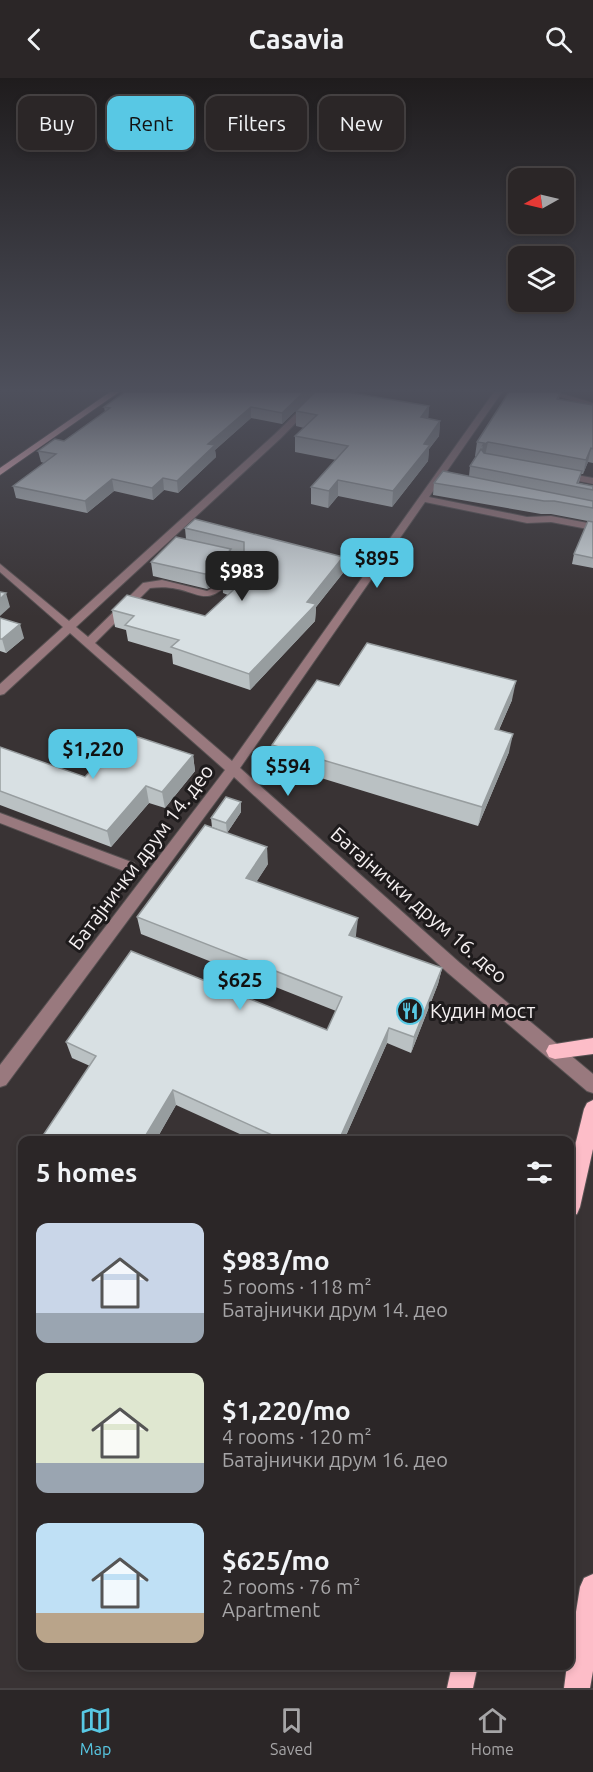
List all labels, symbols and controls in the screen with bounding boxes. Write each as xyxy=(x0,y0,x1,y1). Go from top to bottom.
icon: back xyxy=(18,23,51,56)
icon: search xyxy=(542,23,575,56)
text: Casavia xyxy=(249,24,344,54)
chip: Buy xyxy=(18,96,95,150)
chip: Rent xyxy=(107,96,194,150)
chip: Filters xyxy=(206,96,307,150)
chip: New xyxy=(319,96,404,150)
north arrow xyxy=(508,168,574,234)
map controls xyxy=(508,168,574,312)
button: layers xyxy=(508,246,574,312)
pin: $895 xyxy=(341,538,413,589)
text: $895 xyxy=(354,546,400,569)
pin: $983 xyxy=(206,551,278,602)
text: $983 xyxy=(219,559,265,582)
pin: $1,220 xyxy=(44,729,142,780)
text: $1,220 xyxy=(62,737,124,760)
pin: $594 xyxy=(252,746,324,797)
text: $594 xyxy=(265,754,311,777)
street label: Батајнички друм 14. део xyxy=(63,760,218,954)
street label: Батајнички друм 16. део xyxy=(326,822,512,987)
pin: $625 xyxy=(204,960,276,1011)
text: $625 xyxy=(217,968,263,991)
restaurant icon: Кудин мост xyxy=(395,996,425,1026)
place label: Кудин мост xyxy=(430,999,535,1022)
icon: filters xyxy=(523,1156,556,1189)
text: 5 homes xyxy=(36,1158,137,1187)
text: $983/mo xyxy=(222,1246,330,1275)
icon: home xyxy=(84,1247,156,1319)
text: 5 rooms · 118 m² xyxy=(222,1275,372,1298)
text: Батајнички друм 14. део xyxy=(222,1298,448,1321)
text: $1,220/mo xyxy=(222,1396,351,1425)
icon: home xyxy=(84,1397,156,1469)
text: 4 rooms · 120 m² xyxy=(222,1425,372,1448)
text: Батајнички друм 16. део xyxy=(222,1448,448,1471)
text: $625/mo xyxy=(222,1546,330,1575)
icon: home xyxy=(84,1547,156,1619)
text: 2 rooms · 76 m² xyxy=(222,1575,360,1598)
text: Apartment xyxy=(222,1598,320,1621)
tab: Map xyxy=(79,1704,112,1758)
tab: Saved xyxy=(270,1704,313,1758)
tab: Home xyxy=(471,1704,514,1758)

